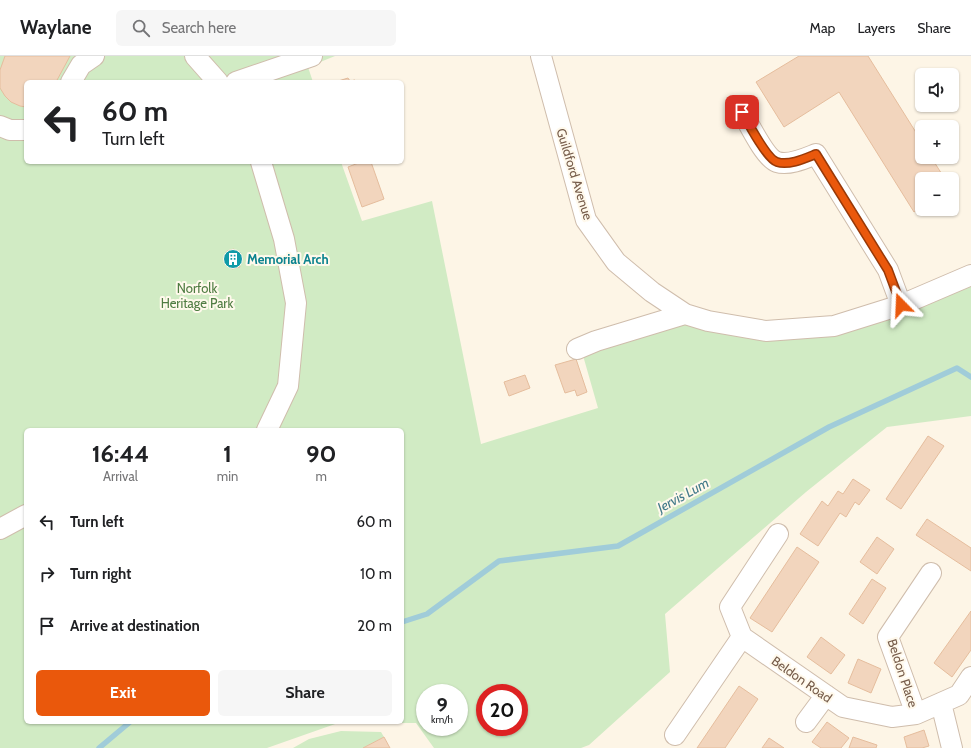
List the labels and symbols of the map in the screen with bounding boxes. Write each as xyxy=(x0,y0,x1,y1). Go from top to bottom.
pin xyxy=(725,95,759,129)
street label: Guildford Avenue xyxy=(553,126,597,222)
building icon: Memorial Arch xyxy=(222,248,244,270)
place label: Memorial Arch xyxy=(247,251,329,267)
park label: Norfolk Heritage Park xyxy=(161,280,233,311)
position arrow xyxy=(880,284,922,326)
water label: Jervis Lum xyxy=(652,473,712,517)
street label: Beldon Place xyxy=(884,637,922,710)
street label: Beldon Road xyxy=(769,652,835,706)
speed limit sign: 20 xyxy=(476,684,528,736)

